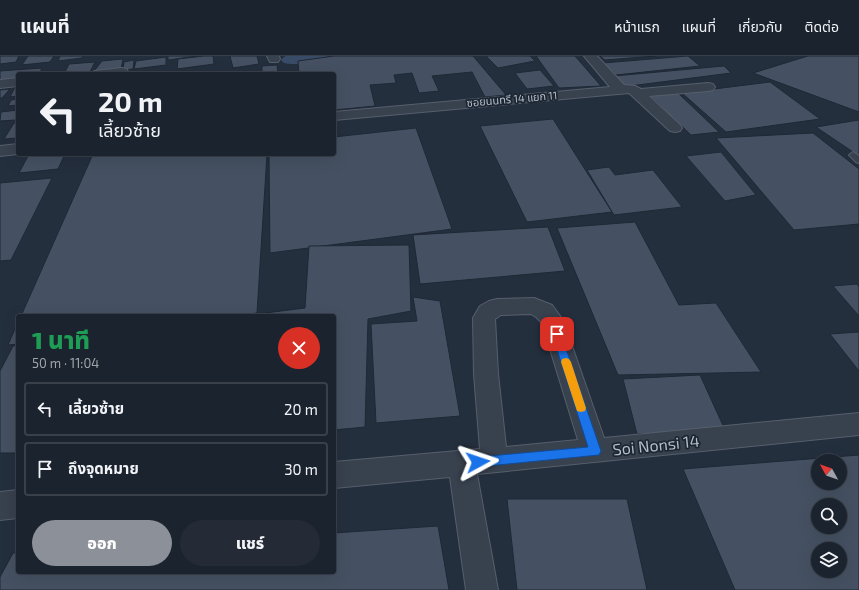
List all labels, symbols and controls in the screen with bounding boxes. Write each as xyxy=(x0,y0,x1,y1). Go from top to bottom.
text: แผนที่ xyxy=(20,14,70,37)
text: หน้าแรก xyxy=(614,18,660,35)
text: แผนที่ xyxy=(682,18,716,35)
text: เกี่ยวกับ xyxy=(738,18,783,35)
text: ติดต่อ xyxy=(805,18,839,35)
text: 20 m xyxy=(98,84,163,118)
icon: left xyxy=(32,88,84,140)
street label: ซอยนนทรี 14 แยก 11 xyxy=(466,88,558,109)
text: เลี้ยวซ้าย xyxy=(98,119,161,141)
pin xyxy=(540,317,574,351)
icon: arrive xyxy=(546,323,568,345)
text: 1 นาที xyxy=(32,325,90,354)
button: close xyxy=(278,327,320,369)
text: 50 m · 11:04 xyxy=(32,355,99,371)
icon: left xyxy=(34,398,56,420)
text: เลี้ยวซ้าย xyxy=(68,399,124,417)
text: 20 m xyxy=(284,400,318,418)
street label: Soi Nonsi 14 xyxy=(612,430,700,459)
position arrow xyxy=(457,441,499,483)
north arrow xyxy=(811,454,847,490)
map controls xyxy=(811,454,847,578)
icon: arrive xyxy=(34,458,56,480)
text: ถึงจุดหมาย xyxy=(68,459,139,477)
text: 30 m xyxy=(284,460,318,478)
button: search xyxy=(811,498,847,534)
button: ออก xyxy=(32,520,172,566)
button: แชร์ xyxy=(180,520,320,566)
button: layers xyxy=(811,542,847,578)

